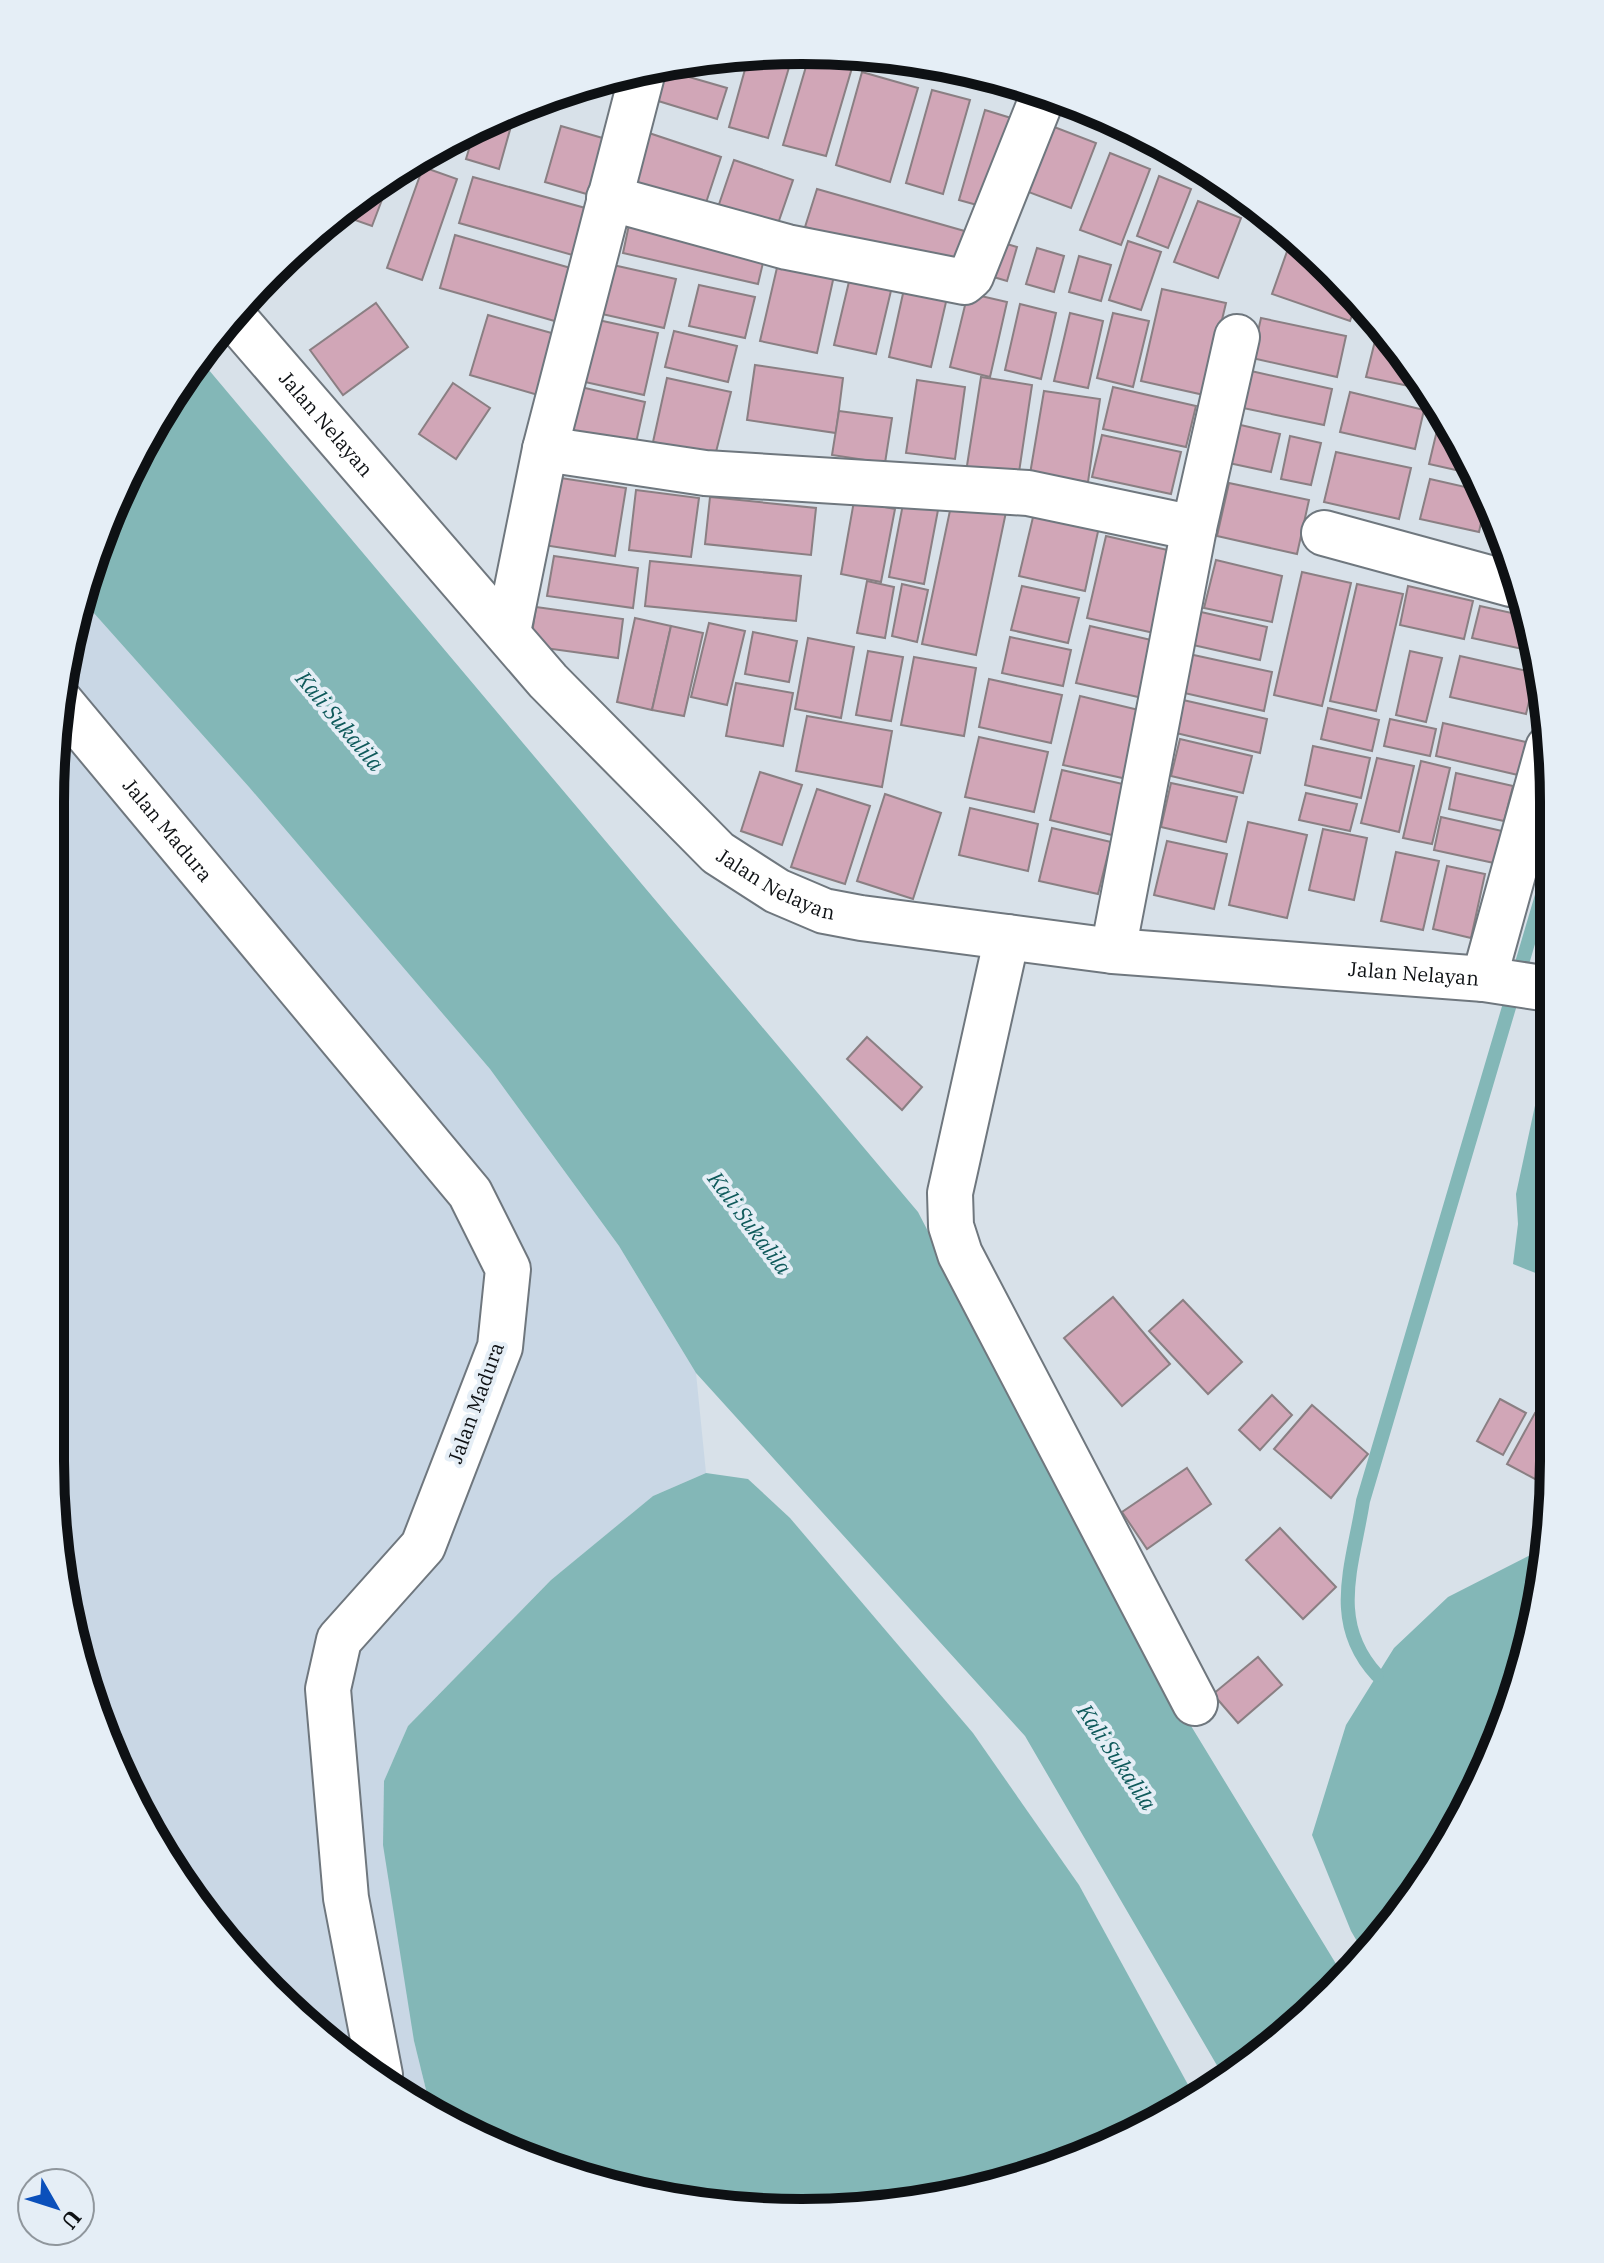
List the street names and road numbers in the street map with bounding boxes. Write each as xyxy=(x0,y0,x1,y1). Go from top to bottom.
street label: Jalan Nelayan xyxy=(273,365,380,482)
street label: Jalan Madura xyxy=(117,772,219,887)
street label: Jalan Nelayan xyxy=(712,842,837,926)
street label: Jalan Nelayan xyxy=(1347,955,1480,992)
street label: Jalan Madura xyxy=(441,1338,510,1467)

